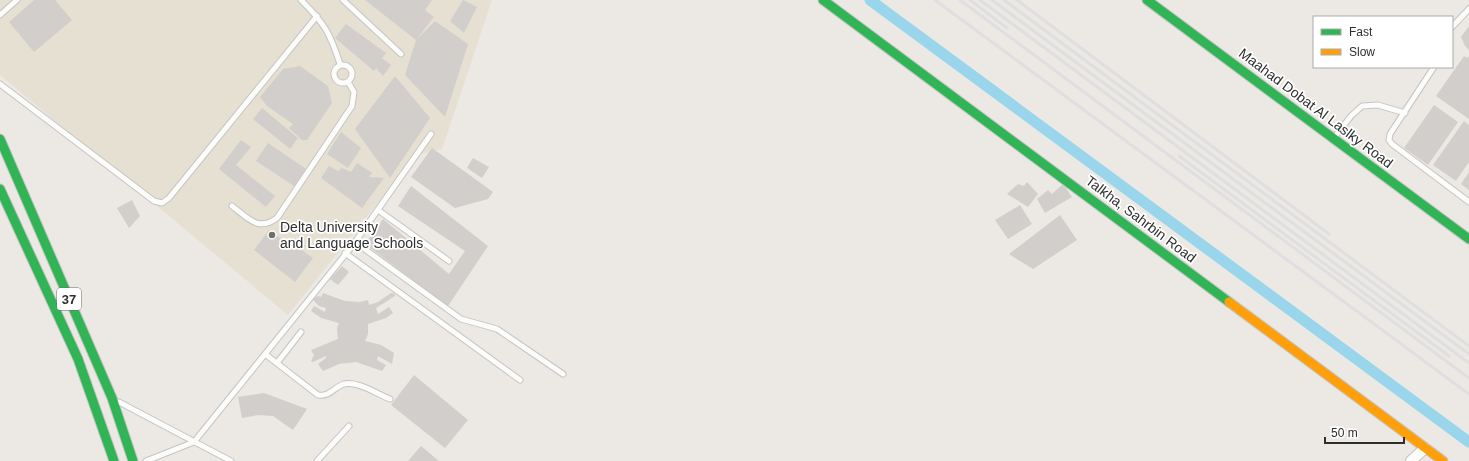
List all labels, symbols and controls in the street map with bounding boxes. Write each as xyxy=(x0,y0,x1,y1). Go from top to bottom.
legend xyxy=(1313,16,1453,68)
text: Fast xyxy=(1349,25,1373,39)
street label: Maahad Dobat Al Laslky Road xyxy=(1236,45,1396,171)
text: Slow xyxy=(1349,45,1375,59)
street label: Talkha, Sahrbin Road xyxy=(1083,172,1199,266)
place label: Delta University and Language Schools xyxy=(280,219,423,251)
marker: Delta University and Language Schools xyxy=(267,230,277,240)
road number: 37 xyxy=(57,288,81,310)
scale bar xyxy=(1325,419,1404,445)
text: 50 m xyxy=(1331,426,1358,440)

